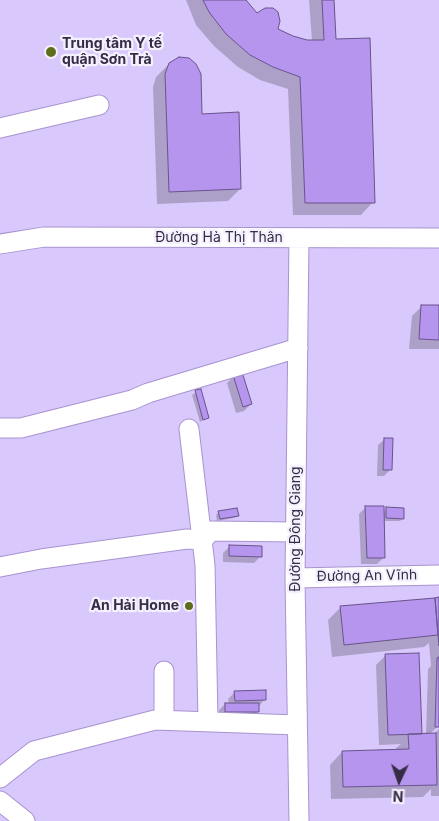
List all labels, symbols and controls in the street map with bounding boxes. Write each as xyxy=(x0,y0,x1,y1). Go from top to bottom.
place label: Trung tâm Y tế quận Sơn Trà xyxy=(62,36,162,68)
marker: Trung tâm Y tế quận Sơn Trà xyxy=(44,45,58,59)
street label: Đường Hà Thị Thân xyxy=(155,230,283,246)
street label: Đường Đông Giang xyxy=(288,466,304,592)
street label: Đường An Vĩnh xyxy=(317,567,417,585)
place label: An Hải Home xyxy=(91,598,179,614)
marker: An Hải Home xyxy=(183,600,195,612)
north arrow xyxy=(374,756,424,806)
text: N xyxy=(392,788,404,805)

